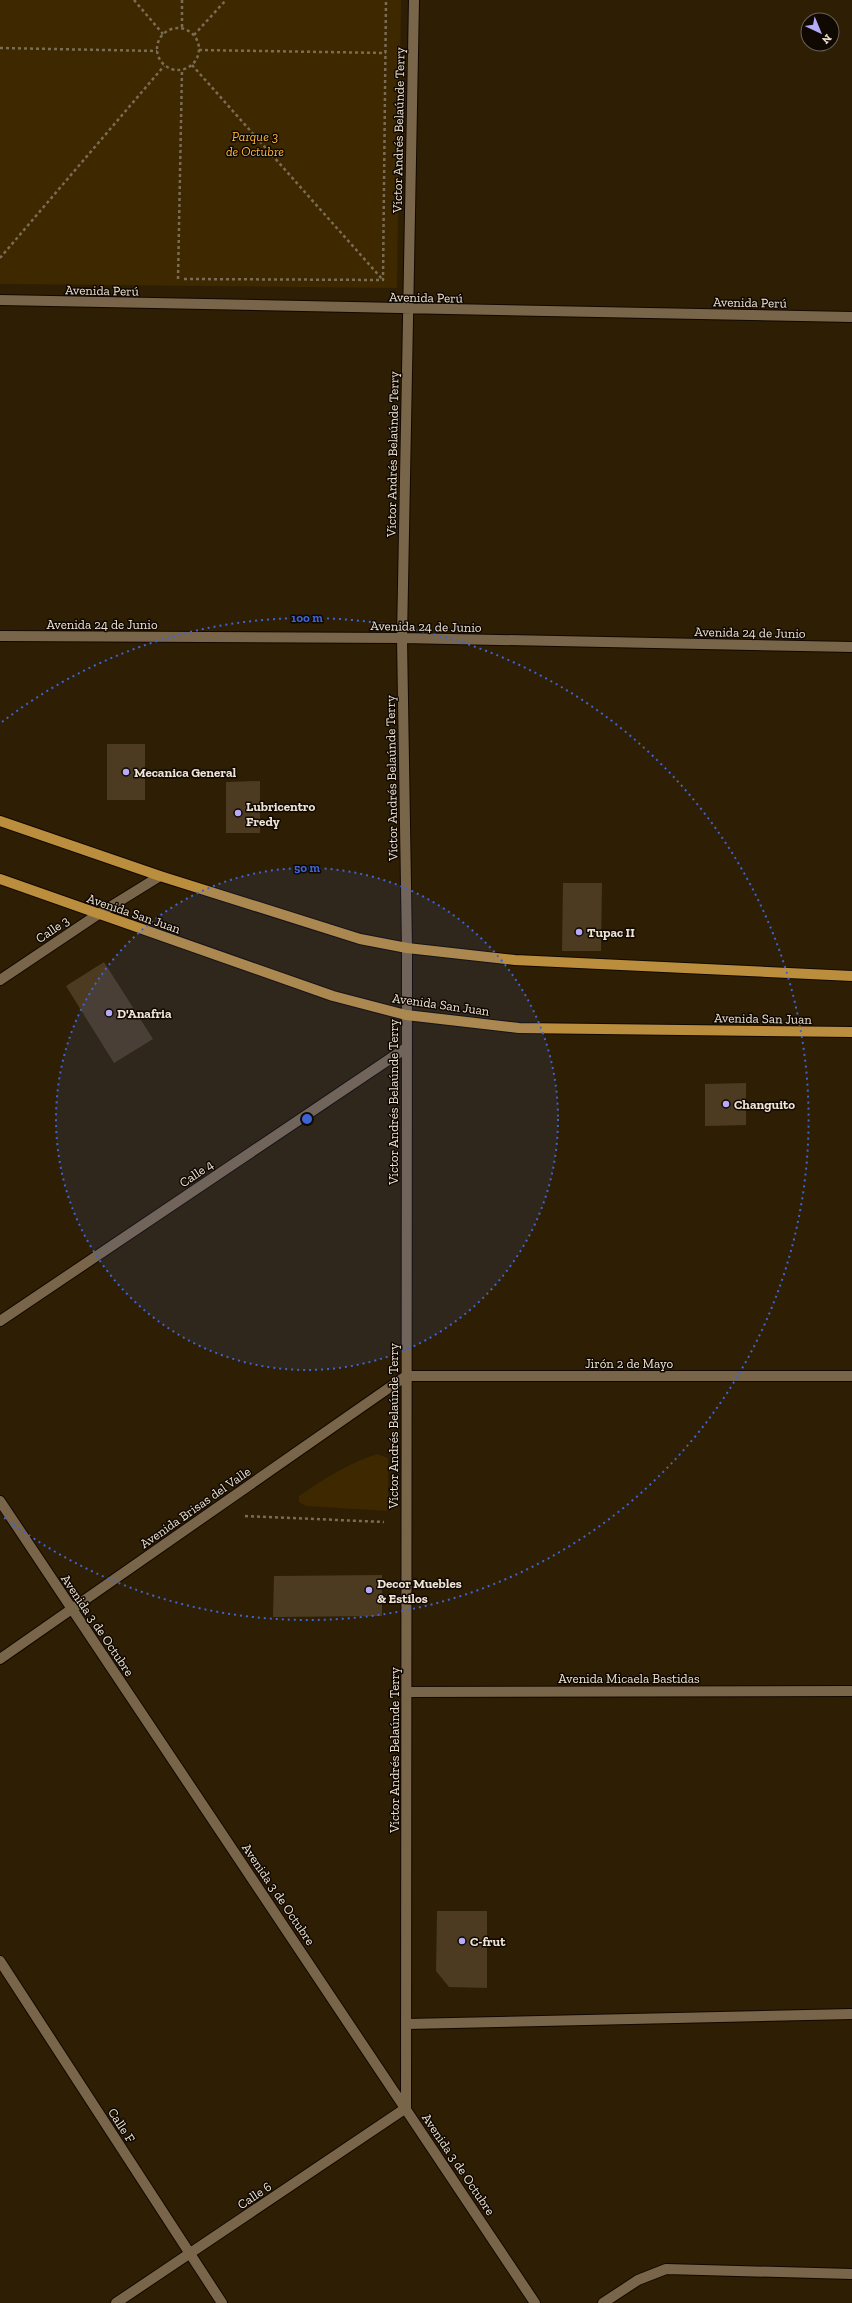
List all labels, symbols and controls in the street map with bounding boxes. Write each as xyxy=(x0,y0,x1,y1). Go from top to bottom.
north arrow xyxy=(800,12,840,52)
text: N xyxy=(819,31,834,47)
street label: Víctor Andrés Belaúnde Terry xyxy=(390,47,407,214)
park label: Parque 3 de Octubre xyxy=(226,129,284,159)
street label: Avenida Perú xyxy=(65,282,140,299)
street label: Avenida Perú xyxy=(389,289,464,306)
street label: Avenida Perú xyxy=(713,294,788,311)
street label: Víctor Andrés Belaúnde Terry xyxy=(384,371,401,538)
text: 100 m xyxy=(291,611,323,625)
street label: Avenida 24 de Junio xyxy=(46,617,158,632)
street label: Avenida 24 de Junio xyxy=(370,618,482,635)
street label: Avenida 24 de Junio xyxy=(694,624,806,641)
street label: Víctor Andrés Belaúnde Terry xyxy=(383,695,400,862)
place label: Mecanica General xyxy=(134,765,237,780)
marker: Mecanica General xyxy=(121,767,131,777)
place label: Lubricentro Fredy xyxy=(246,799,316,829)
marker: Lubricentro Fredy xyxy=(233,808,243,818)
text: 50 m xyxy=(294,861,320,875)
street label: Avenida San Juan xyxy=(85,890,183,937)
street label: Calle 3 xyxy=(33,913,72,946)
place label: Tupac II xyxy=(587,925,635,940)
marker: Tupac II xyxy=(574,927,584,937)
street label: Avenida San Juan xyxy=(391,990,491,1019)
place label: D'Anafria xyxy=(117,1006,172,1021)
marker: D'Anafria xyxy=(104,1008,114,1018)
street label: Avenida San Juan xyxy=(714,1010,813,1027)
street label: Víctor Andrés Belaúnde Terry xyxy=(386,1019,401,1186)
place label: Changuito xyxy=(734,1097,795,1112)
marker: Changuito xyxy=(721,1099,731,1109)
centre of rings xyxy=(300,1112,314,1126)
street label: Calle 4 xyxy=(176,1157,216,1190)
street label: Víctor Andrés Belaúnde Terry xyxy=(386,1343,401,1510)
street label: Jirón 2 de Mayo xyxy=(585,1356,673,1371)
street label: Avenida Brisas del Valle xyxy=(137,1464,253,1551)
street label: Avenida 3 de Octubre xyxy=(58,1572,137,1679)
place label: Decor Muebles & Estilos xyxy=(377,1576,462,1606)
marker: Decor Muebles & Estilos xyxy=(364,1585,374,1595)
street label: Víctor Andrés Belaúnde Terry xyxy=(387,1667,402,1834)
street label: Avenida Micaela Bastidas xyxy=(558,1671,700,1686)
street label: Avenida 3 de Octubre xyxy=(239,1841,318,1948)
place label: C-frut xyxy=(470,1934,506,1949)
marker: C-frut xyxy=(457,1936,467,1946)
street label: Calle F xyxy=(105,2105,138,2145)
street label: Avenida 3 de Octubre xyxy=(419,2111,498,2218)
street label: Calle 6 xyxy=(235,2179,274,2212)

